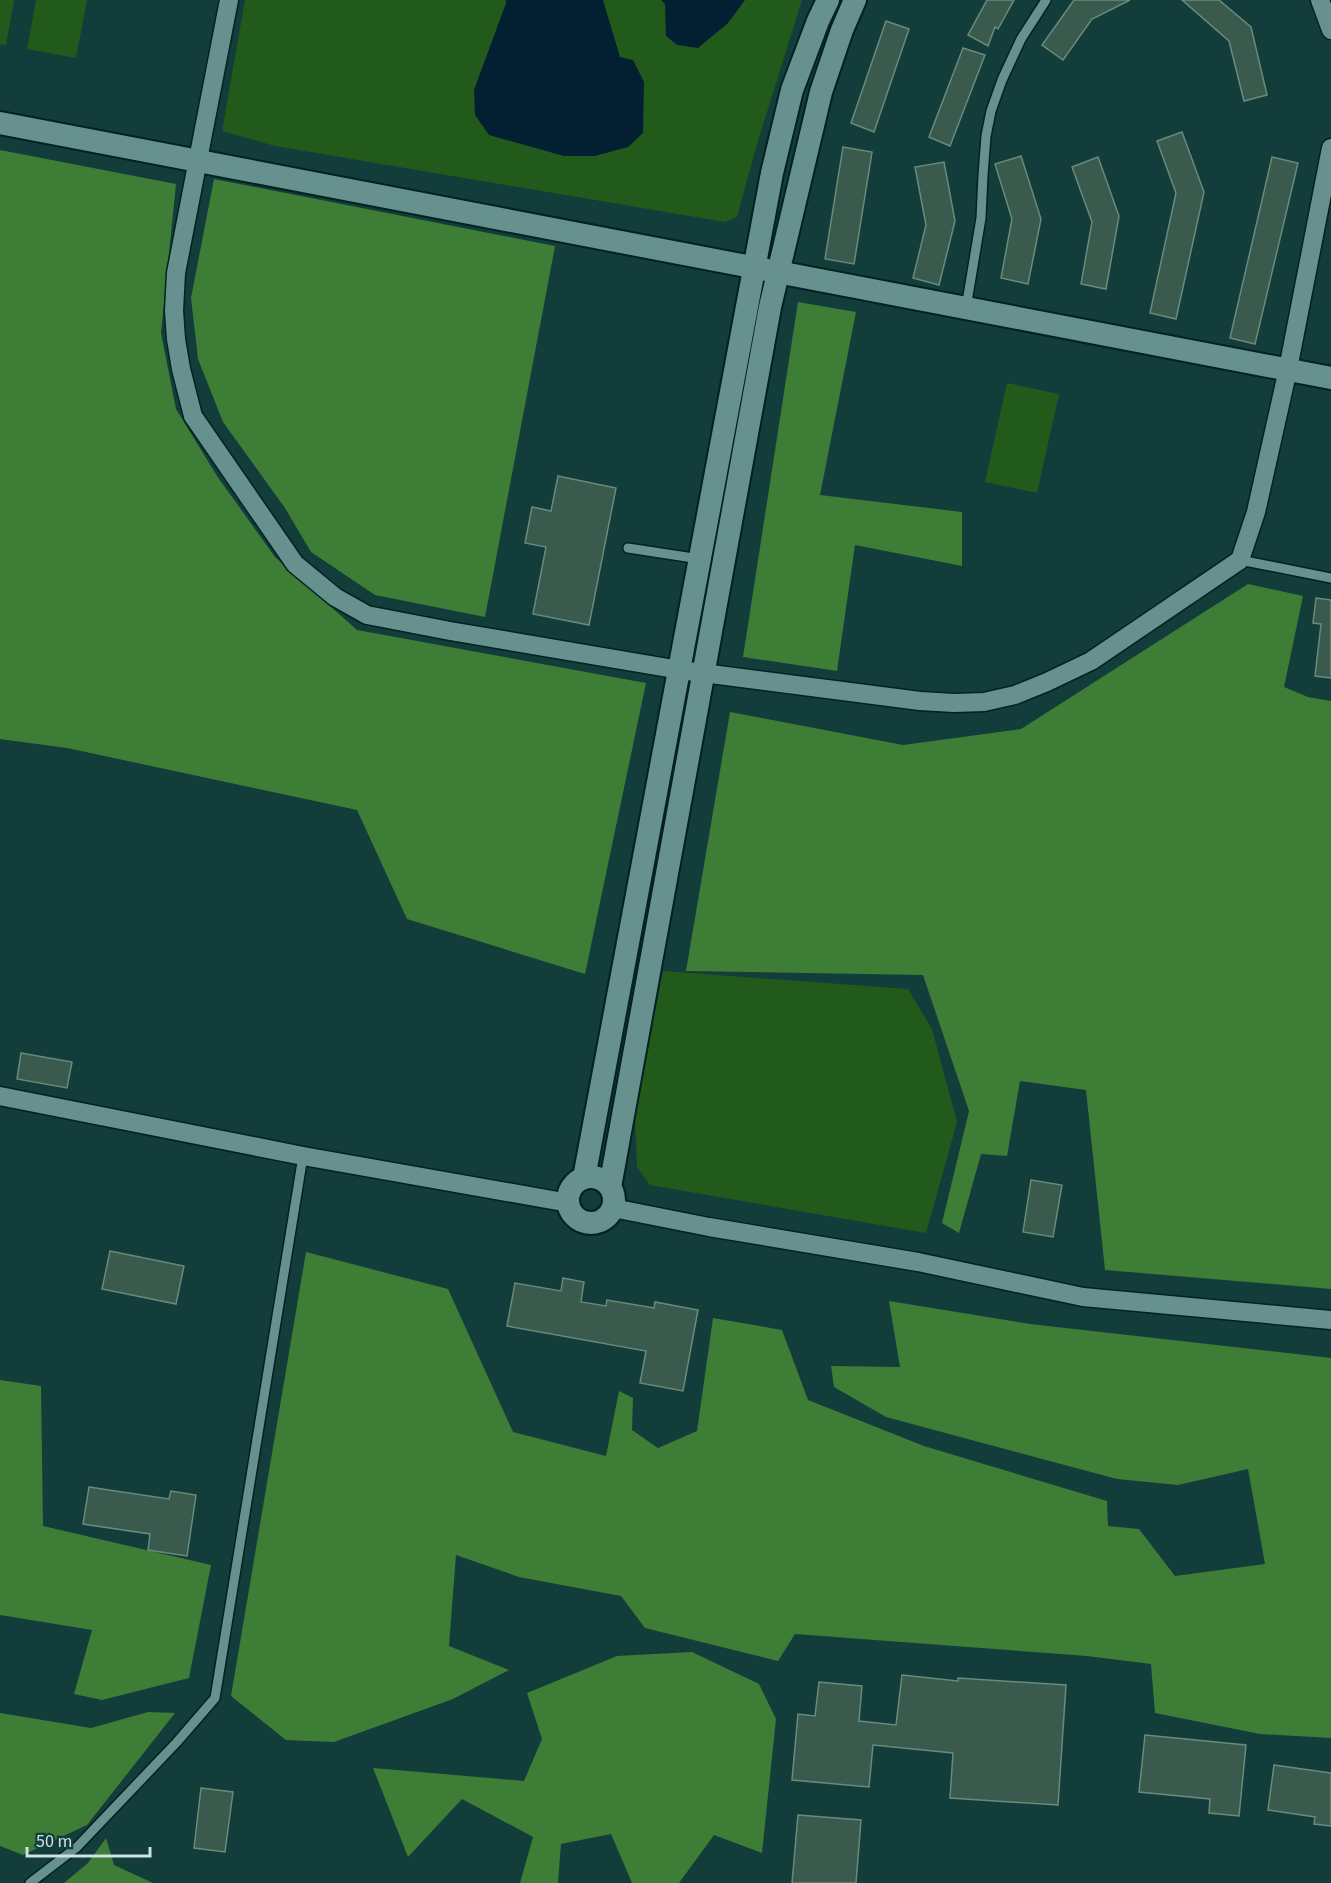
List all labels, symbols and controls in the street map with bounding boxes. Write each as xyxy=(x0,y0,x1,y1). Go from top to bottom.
scale bar xyxy=(27,1820,150,1858)
text: 50 m xyxy=(36,1829,72,1854)

